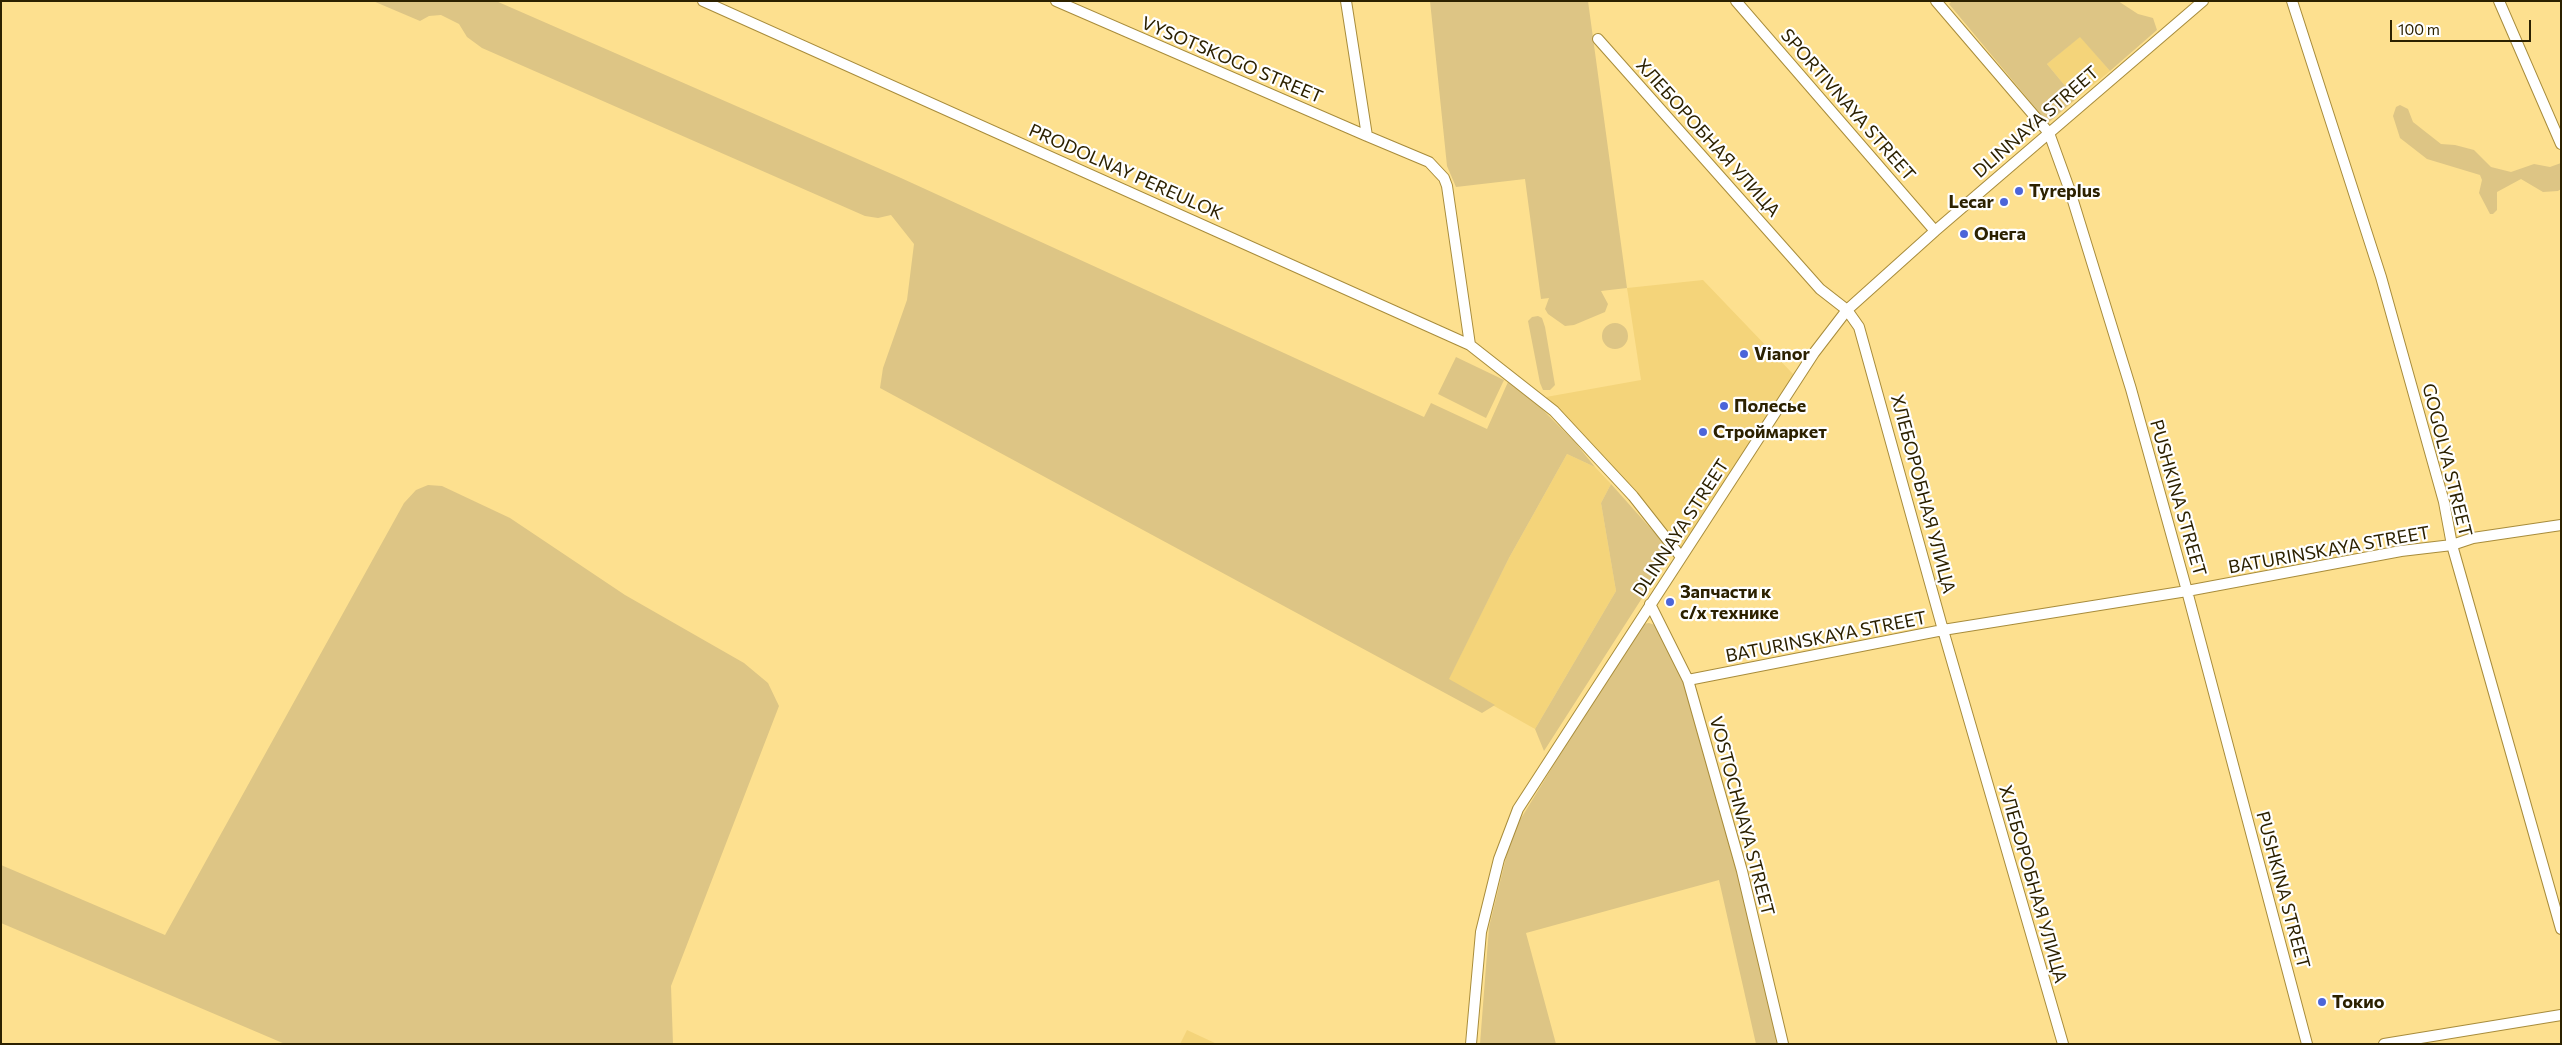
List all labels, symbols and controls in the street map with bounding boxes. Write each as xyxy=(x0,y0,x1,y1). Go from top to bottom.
scale bar xyxy=(2392,10,2533,42)
street label: VYSOTSKOGO STREET xyxy=(1138,12,1326,108)
text: 100 m xyxy=(2398,20,2440,38)
street label: SPORTIVNAYA STREET xyxy=(1776,25,1920,185)
street label: ХЛЕБОРОБНАЯ УЛИЦА xyxy=(1631,55,1785,221)
street label: DLINNAYA STREET xyxy=(1969,62,2103,182)
street label: PRODOLNAY PEREULOK xyxy=(1026,119,1226,225)
place label: Tyreplus xyxy=(2029,180,2100,202)
marker: Tyreplus xyxy=(2013,185,2025,197)
place label: Lecar xyxy=(1948,191,1994,213)
marker: Lecar xyxy=(1998,196,2010,208)
place label: Онега xyxy=(1974,223,2026,245)
marker: Онега xyxy=(1958,228,1970,240)
place label: Vianor xyxy=(1754,343,1810,365)
marker: Vianor xyxy=(1738,348,1750,360)
street label: GOGOLYA STREET xyxy=(2418,381,2476,539)
street label: ХЛЕБОРОБНАЯ УЛИЦА xyxy=(1886,392,1960,596)
place label: Полесье xyxy=(1734,395,1806,417)
marker: Полесье xyxy=(1718,400,1730,412)
street label: PUSHKINA STREET xyxy=(2145,417,2211,579)
place label: Строймаркет xyxy=(1713,421,1827,443)
marker: Строймаркет xyxy=(1697,426,1709,438)
street label: DLINNAYA STREET xyxy=(1629,455,1733,601)
street label: BATURINSKAYA STREET xyxy=(2227,522,2431,578)
place label: Запчасти к с/х технике xyxy=(1680,581,1779,624)
marker: Запчасти к с/х технике xyxy=(1664,596,1676,608)
street label: BATURINSKAYA STREET xyxy=(1724,607,1928,667)
street label: VOSTOCHNAYA STREET xyxy=(1705,714,1779,918)
street label: ХЛЕБОРОБНАЯ УЛИЦА xyxy=(1994,783,2072,985)
street label: PUSHKINA STREET xyxy=(2252,809,2314,971)
place label: Токио xyxy=(2332,991,2385,1013)
marker: Токио xyxy=(2316,996,2328,1008)

